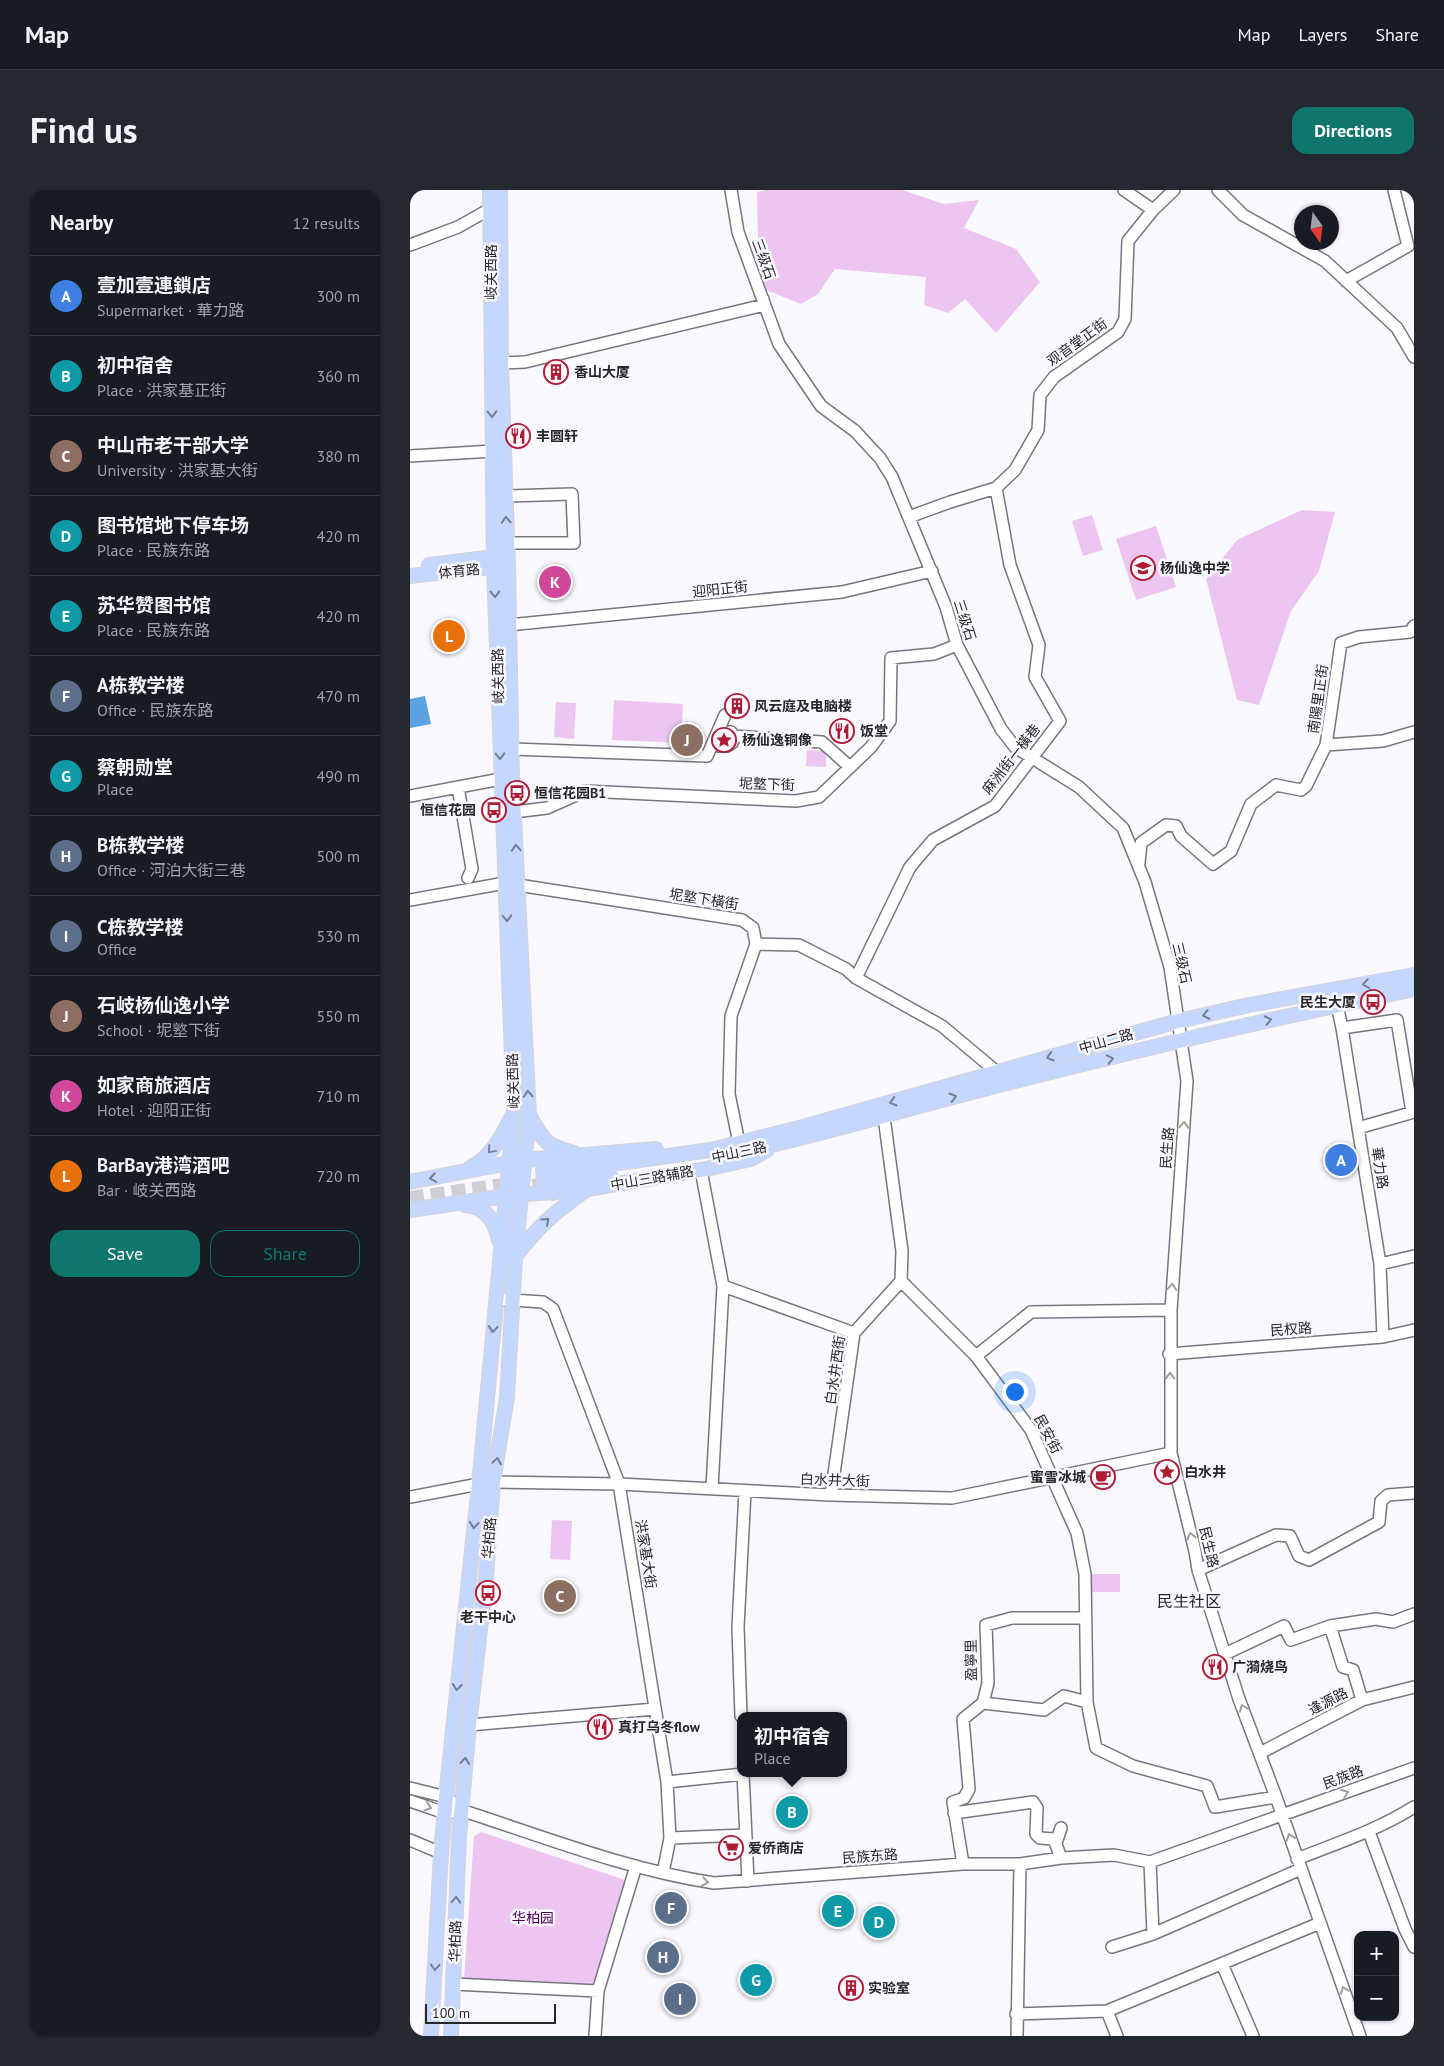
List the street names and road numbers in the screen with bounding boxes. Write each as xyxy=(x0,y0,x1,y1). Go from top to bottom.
street label: 三级石 xyxy=(748,236,780,282)
street label: 岐关西路 xyxy=(482,244,500,300)
street label: 观音堂正街 xyxy=(1043,314,1111,370)
street label: 体育路 xyxy=(437,560,481,582)
street label: 迎阳正街 xyxy=(691,577,749,601)
street label: 三级石 xyxy=(950,597,980,643)
street label: 岐关西路 xyxy=(489,648,507,704)
street label: 南陽里正街 xyxy=(1304,663,1332,735)
street label: 麻洲街一橫巷 xyxy=(978,720,1044,798)
street label: 坭墪下街 xyxy=(739,774,795,794)
street label: 坭墪下橫街 xyxy=(668,885,740,913)
street label: 三级石 xyxy=(1169,941,1195,985)
street label: 中山二路 xyxy=(1077,1025,1135,1057)
street label: 岐关西路 xyxy=(503,1053,523,1109)
street label: 民生路 xyxy=(1157,1126,1177,1170)
street label: 中山三路 xyxy=(710,1137,768,1167)
street label: 華力路 xyxy=(1368,1146,1392,1190)
street label: 中山三路辅路 xyxy=(609,1162,695,1194)
street label: 民权路 xyxy=(1269,1319,1313,1339)
street label: 白水井西街 xyxy=(821,1334,849,1406)
street label: 民安街 xyxy=(1030,1411,1066,1457)
street label: 白水井大街 xyxy=(800,1470,870,1490)
street label: 华柏路 xyxy=(478,1516,500,1560)
street label: 洪家基大街 xyxy=(632,1518,660,1590)
street label: 民生路 xyxy=(1196,1525,1222,1569)
street label: 盈寧里 xyxy=(962,1639,980,1681)
street label: 逢源路 xyxy=(1305,1683,1351,1719)
street label: 民族路 xyxy=(1320,1761,1366,1793)
street label: 民族东路 xyxy=(841,1845,899,1867)
street label: 华柏路 xyxy=(445,1920,465,1962)

